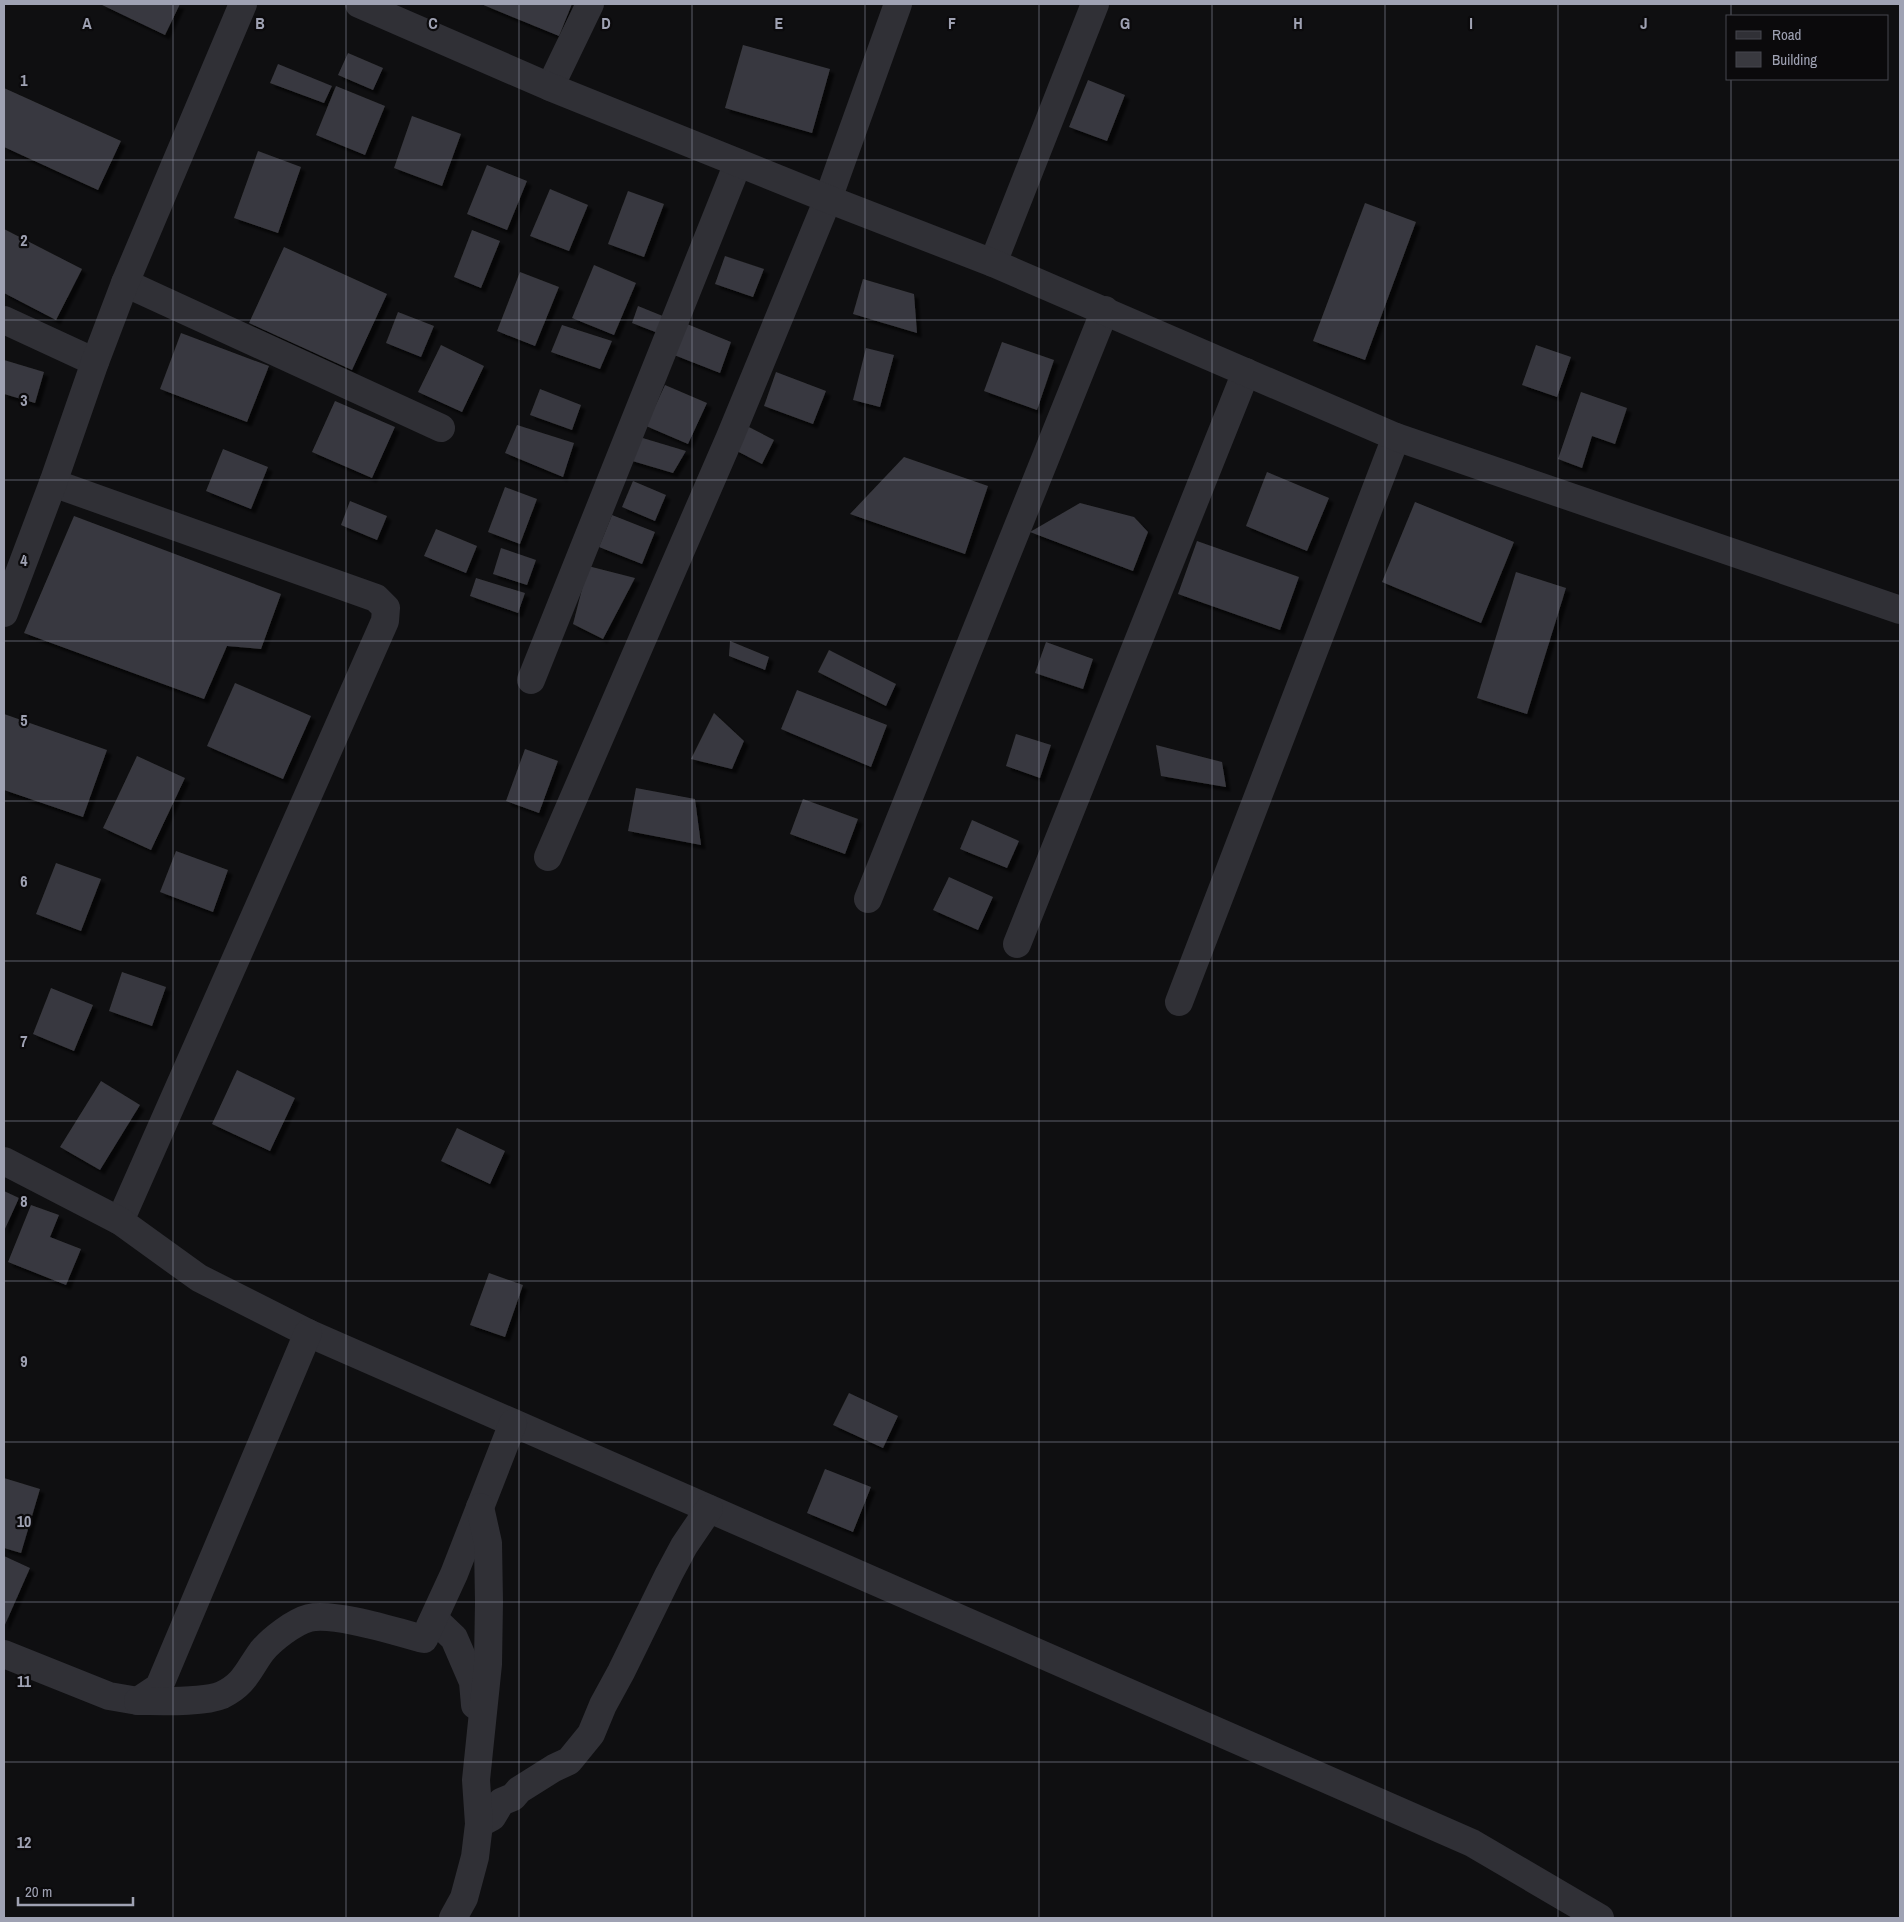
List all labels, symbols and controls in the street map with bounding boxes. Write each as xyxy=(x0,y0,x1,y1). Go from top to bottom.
text: A xyxy=(82,12,92,34)
text: B xyxy=(255,12,265,34)
text: C xyxy=(428,12,438,34)
text: D xyxy=(601,12,611,34)
text: E xyxy=(775,12,784,34)
text: F xyxy=(948,12,956,34)
text: G xyxy=(1120,12,1130,34)
text: H xyxy=(1293,12,1303,34)
text: I xyxy=(1469,12,1473,34)
text: J xyxy=(1640,12,1648,34)
legend xyxy=(1726,15,1889,80)
text: Road xyxy=(1772,24,1801,45)
text: Building xyxy=(1772,49,1817,70)
text: 1 xyxy=(20,69,28,91)
text: 2 xyxy=(20,229,28,251)
text: 3 xyxy=(20,389,28,411)
text: 4 xyxy=(20,549,28,571)
text: 5 xyxy=(20,709,28,731)
text: 6 xyxy=(20,870,28,892)
text: 7 xyxy=(20,1030,28,1052)
text: 8 xyxy=(20,1190,28,1212)
text: 9 xyxy=(20,1350,28,1372)
text: 10 xyxy=(17,1510,31,1532)
text: 11 xyxy=(17,1670,32,1692)
text: 12 xyxy=(17,1831,31,1853)
scale bar xyxy=(18,1874,132,1906)
text: 20 m xyxy=(25,1881,52,1902)

